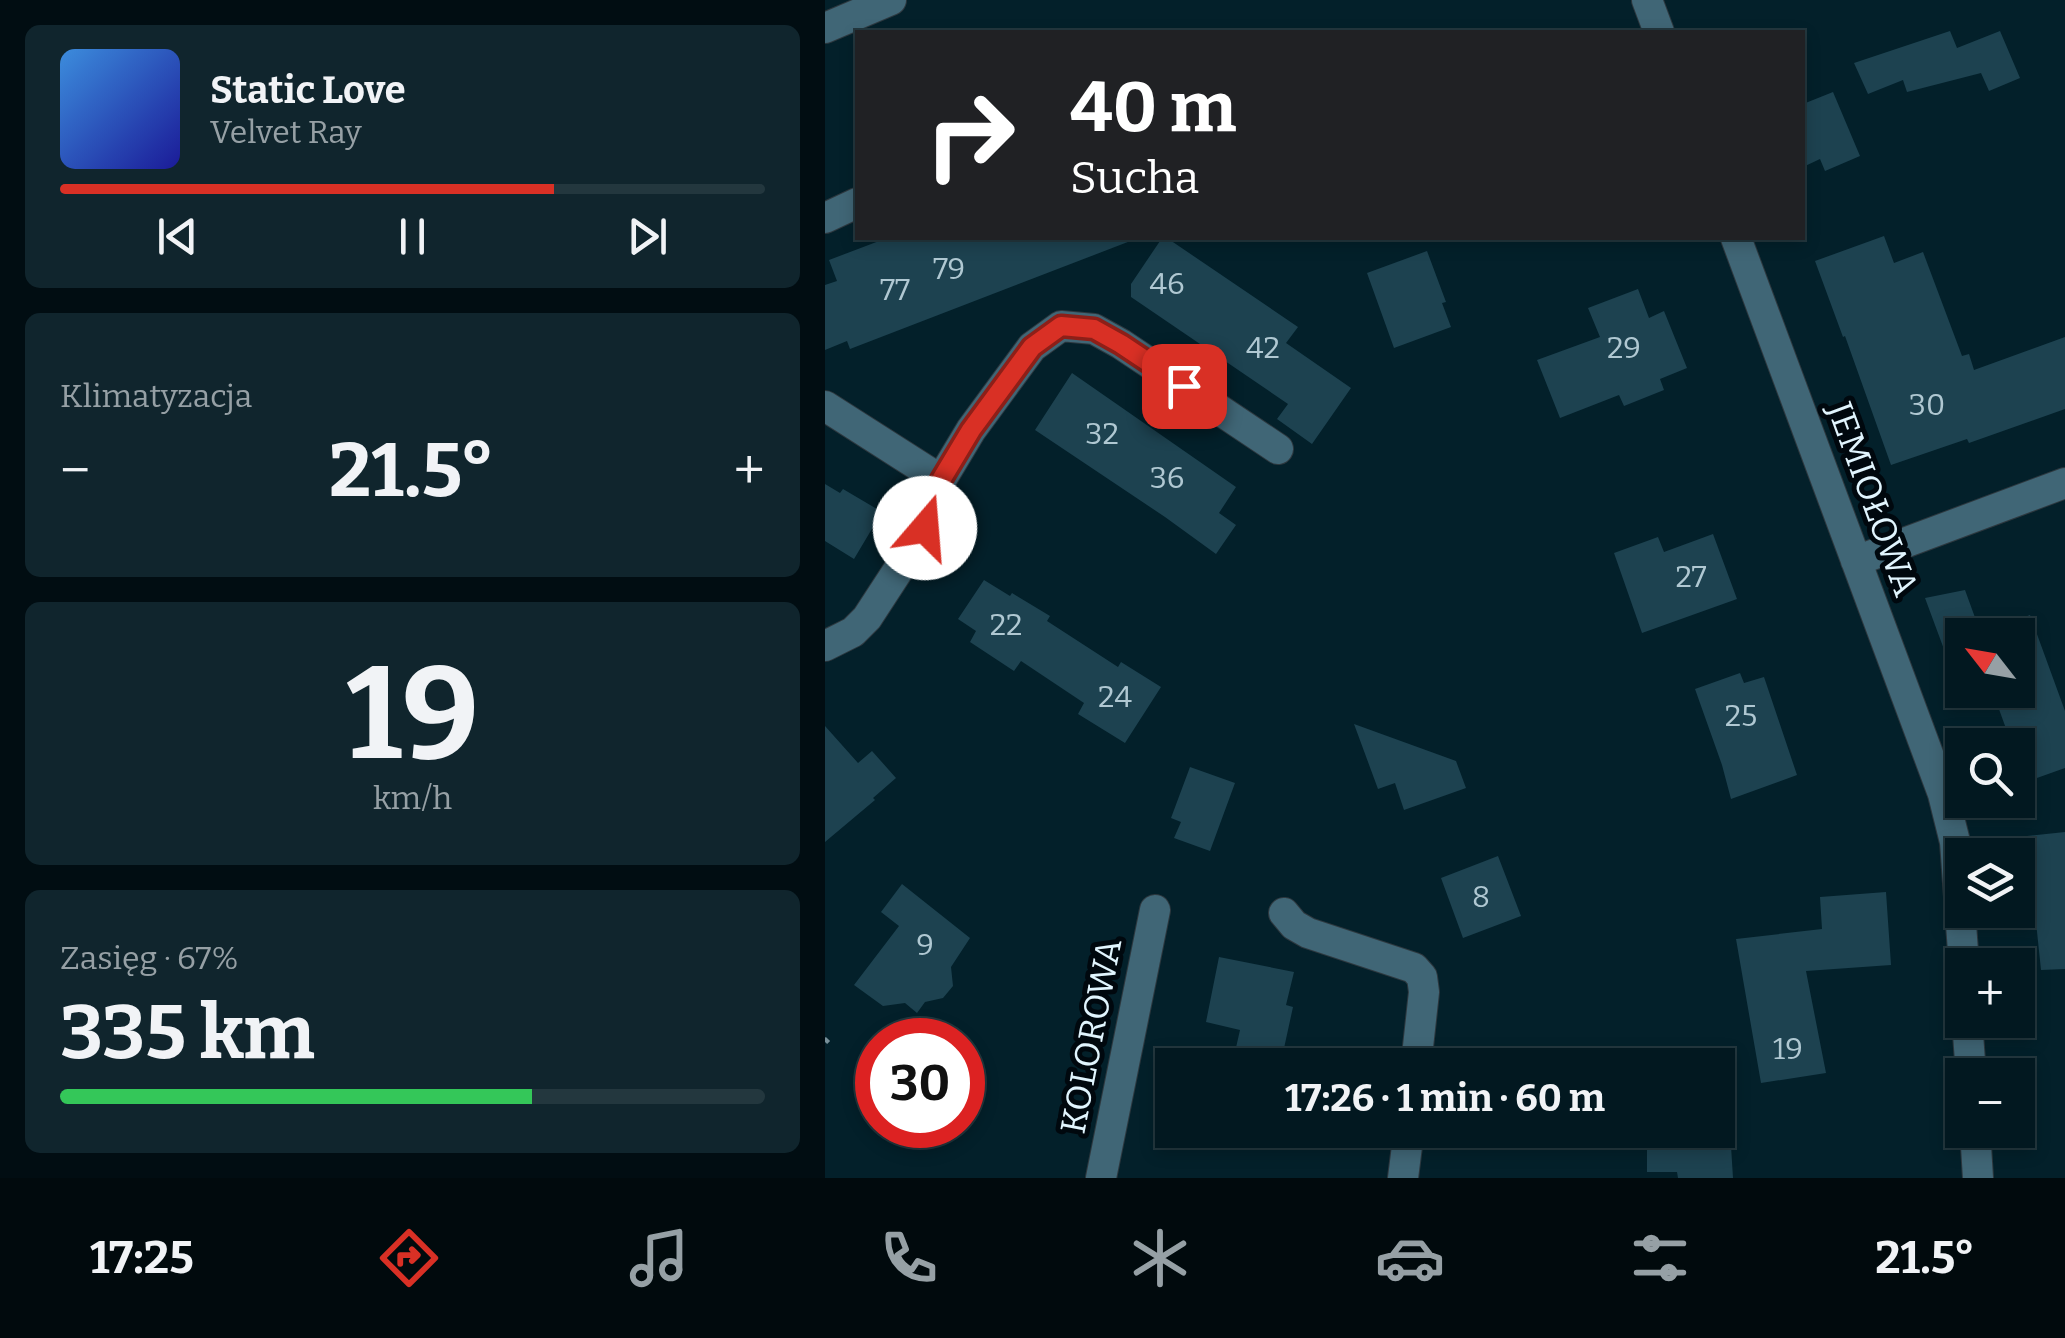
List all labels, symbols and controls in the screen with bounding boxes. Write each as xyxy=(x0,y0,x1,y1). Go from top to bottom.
text: 40 m xyxy=(1070,66,1236,150)
text: Static Love xyxy=(210,67,406,113)
icon: right xyxy=(905,70,1035,200)
text: Velvet Ray xyxy=(210,113,362,151)
text: Sucha xyxy=(1070,151,1199,205)
icon: previous xyxy=(150,209,205,264)
icon: pause xyxy=(385,209,440,264)
icon: next xyxy=(620,209,675,264)
house number: 79 xyxy=(933,251,965,287)
house number: 46 xyxy=(1149,266,1185,302)
house number: 77 xyxy=(880,272,910,308)
house number: 42 xyxy=(1246,330,1280,366)
house number: 29 xyxy=(1607,330,1641,366)
pin xyxy=(1142,344,1227,429)
icon: arrive xyxy=(1157,359,1212,414)
text: Klimatyzacja xyxy=(60,377,252,415)
house number: 30 xyxy=(1909,387,1945,423)
street label: JEMIOŁOWA xyxy=(1818,395,1928,602)
house number: 32 xyxy=(1085,416,1119,452)
text: 21.5° xyxy=(329,426,495,516)
text: − xyxy=(60,438,90,504)
text: + xyxy=(734,438,765,504)
house number: 36 xyxy=(1150,460,1184,496)
position arrow xyxy=(873,476,977,580)
house number: 27 xyxy=(1675,559,1707,595)
house number: 22 xyxy=(990,607,1022,643)
north arrow xyxy=(1945,618,2035,708)
map controls xyxy=(1945,618,2035,1148)
text: 19 xyxy=(346,636,479,792)
house number: 24 xyxy=(1098,679,1132,715)
house number: 25 xyxy=(1725,698,1757,734)
button: search xyxy=(1945,728,2035,818)
text: km/h xyxy=(373,779,452,817)
button: layers xyxy=(1945,838,2035,928)
house number: 8 xyxy=(1472,879,1490,915)
house number: 9 xyxy=(916,927,934,963)
street label: KOLOROWA xyxy=(1052,935,1130,1137)
text: Zasięg · 67% xyxy=(60,939,239,977)
button: + xyxy=(1945,948,2035,1038)
text: 335 km xyxy=(60,988,315,1078)
speed limit sign: 30 xyxy=(855,1018,985,1148)
house number: 19 xyxy=(1773,1031,1803,1067)
button: − xyxy=(1945,1058,2035,1148)
text: 17:26 · 1 min · 60 m xyxy=(1285,1075,1605,1121)
icon: directions xyxy=(374,1223,444,1293)
icon: music xyxy=(624,1223,694,1293)
icon: phone xyxy=(874,1223,944,1293)
icon: climate xyxy=(1125,1223,1195,1293)
icon: car xyxy=(1375,1223,1445,1293)
icon: filters xyxy=(1625,1223,1695,1293)
text: 17:25 xyxy=(90,1231,194,1285)
text: 21.5° xyxy=(1875,1231,1975,1285)

